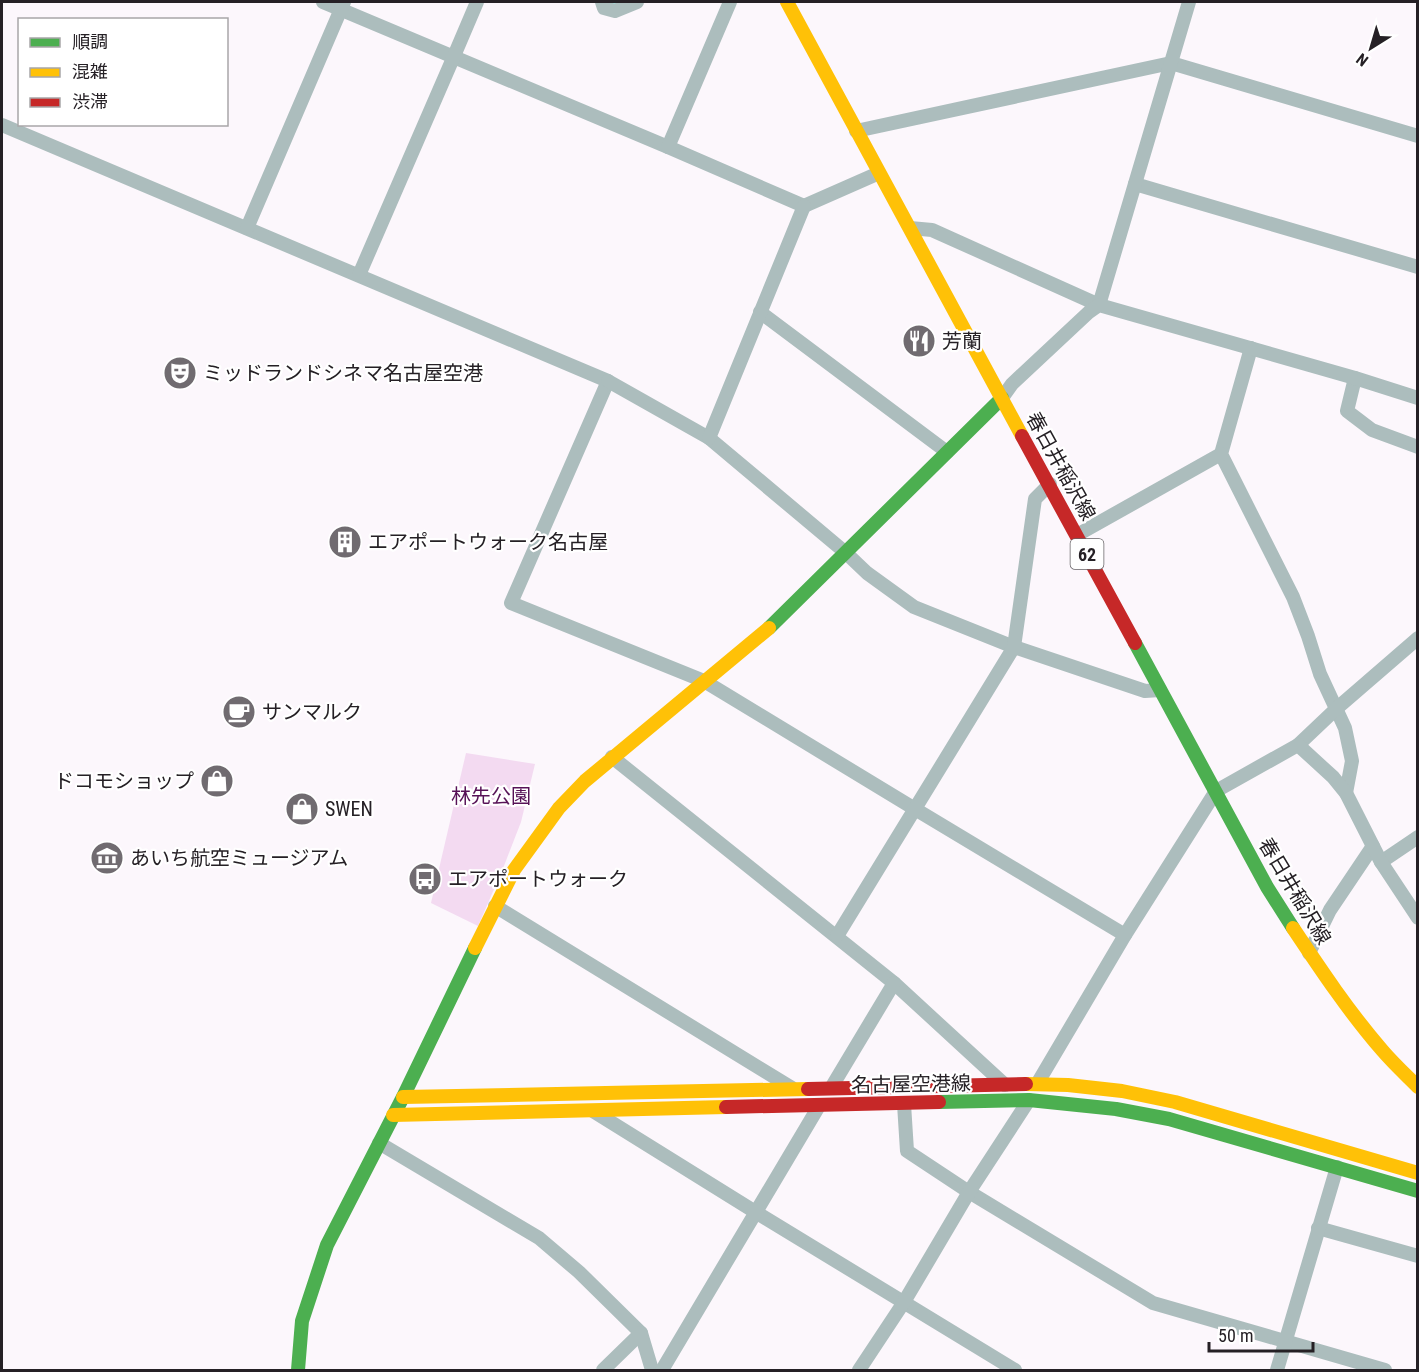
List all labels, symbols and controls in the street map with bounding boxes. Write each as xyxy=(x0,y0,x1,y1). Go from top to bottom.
legend xyxy=(18,18,228,126)
north arrow xyxy=(1341,18,1401,78)
text: 順調 xyxy=(72,31,108,52)
text: N xyxy=(1353,49,1372,70)
text: 混雑 xyxy=(72,61,108,82)
text: 渋滞 xyxy=(72,91,108,112)
restaurant icon: 芳蘭 xyxy=(901,323,937,359)
place label: 芳蘭 xyxy=(942,329,982,353)
theatre icon: ミッドランドシネマ名古屋空港 xyxy=(162,355,198,391)
place label: ミッドランドシネマ名古屋空港 xyxy=(203,361,483,385)
street label: 春日井稲沢線 xyxy=(1021,408,1101,524)
building icon: エアポートウォーク名古屋 xyxy=(327,524,363,560)
place label: エアポートウォーク名古屋 xyxy=(368,530,608,554)
road number: 62 xyxy=(1070,539,1104,569)
cafe icon: サンマルク xyxy=(221,694,257,730)
place label: サンマルク xyxy=(262,700,362,724)
shop icon: ドコモショップ xyxy=(199,763,235,799)
place label: ドコモショップ xyxy=(54,769,194,793)
park label: 林先公園 xyxy=(451,784,531,808)
shop icon: SWEN xyxy=(284,791,320,827)
place label: SWEN xyxy=(325,797,373,821)
street label: 春日井稲沢線 xyxy=(1254,833,1336,949)
museum icon: あいち航空ミュージアム xyxy=(89,840,125,876)
place label: あいち航空ミュージアム xyxy=(130,846,348,870)
bus stop icon: エアポートウォーク xyxy=(407,861,443,897)
place label: エアポートウォーク xyxy=(448,867,628,891)
street label: 名古屋空港線 xyxy=(851,1071,971,1097)
scale bar xyxy=(1209,1315,1312,1353)
text: 50 m xyxy=(1218,1325,1253,1346)

